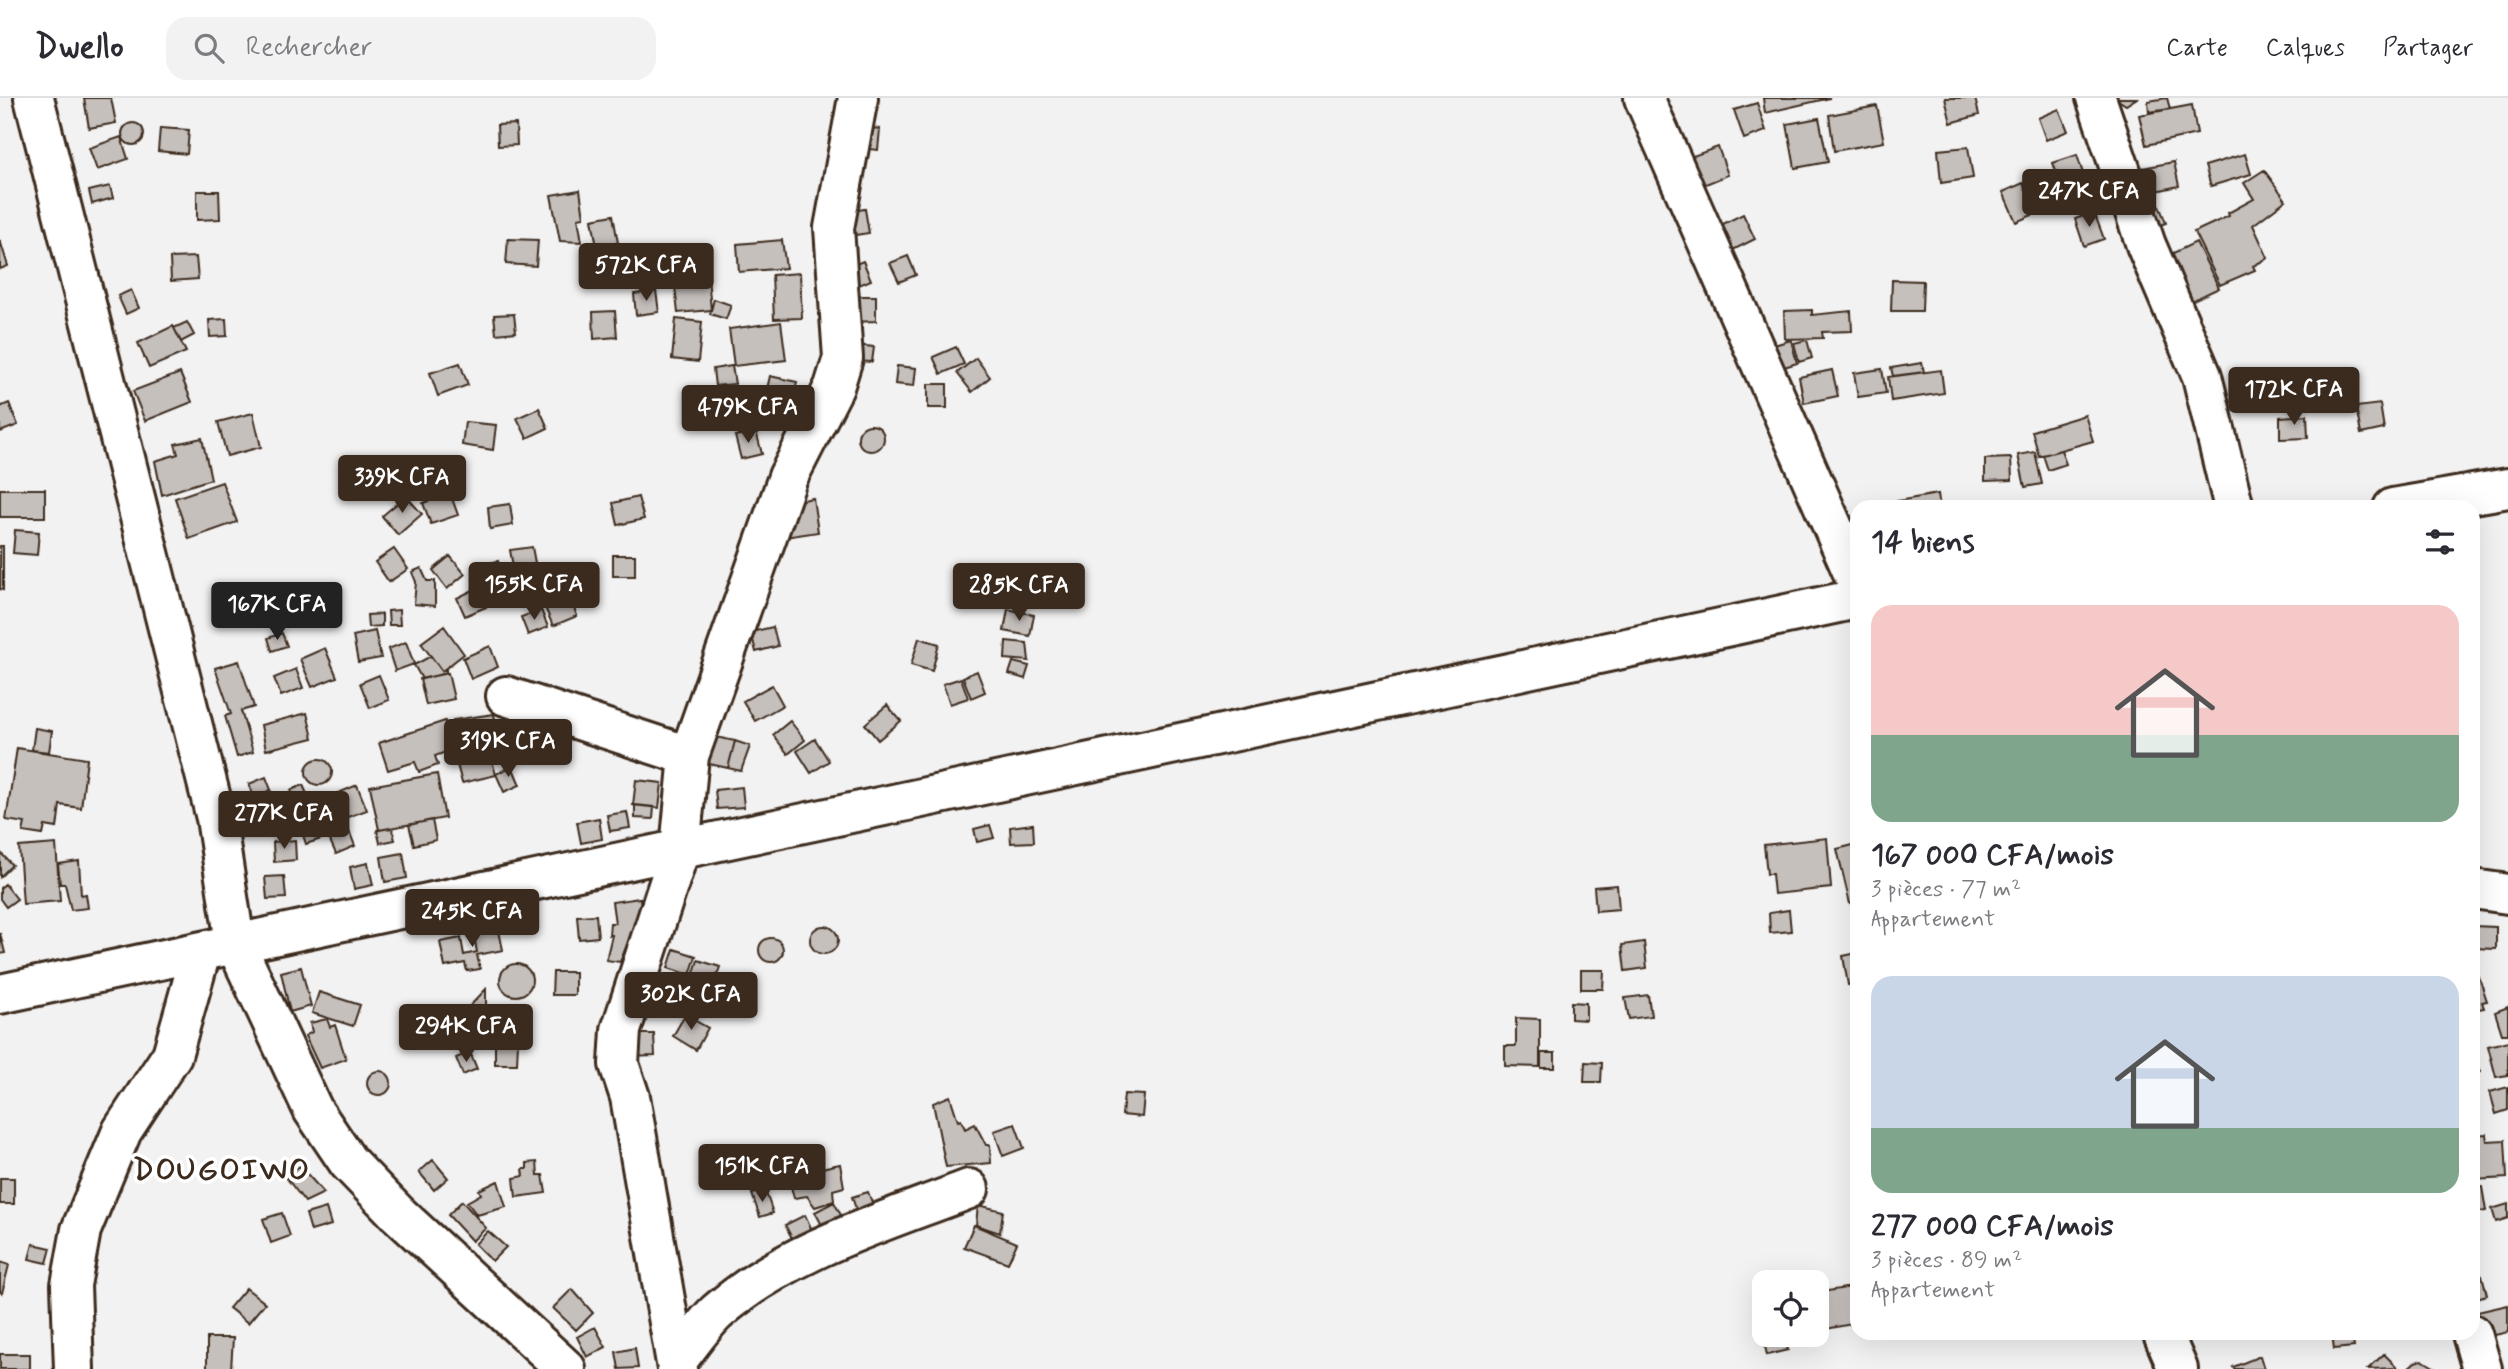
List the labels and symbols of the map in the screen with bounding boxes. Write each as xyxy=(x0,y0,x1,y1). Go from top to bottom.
pin: 247K CFA xyxy=(2017,170,2161,229)
pin: 572K CFA xyxy=(574,244,718,303)
pin: 172K CFA xyxy=(2222,368,2366,427)
pin: 479K CFA xyxy=(676,386,820,445)
pin: 339K CFA xyxy=(330,456,474,515)
pin: 155K CFA xyxy=(462,562,606,622)
pin: 285K CFA xyxy=(947,564,1091,623)
pin: 167K CFA xyxy=(205,582,349,642)
pin: 319K CFA xyxy=(436,720,580,779)
pin: 277K CFA xyxy=(212,792,356,851)
pin: 245K CFA xyxy=(400,890,544,949)
pin: 302K CFA xyxy=(619,972,763,1032)
pin: 294K CFA xyxy=(394,1004,538,1064)
pin: 151K CFA xyxy=(690,1144,834,1204)
district label: DOUGOIWO xyxy=(133,1151,311,1190)

